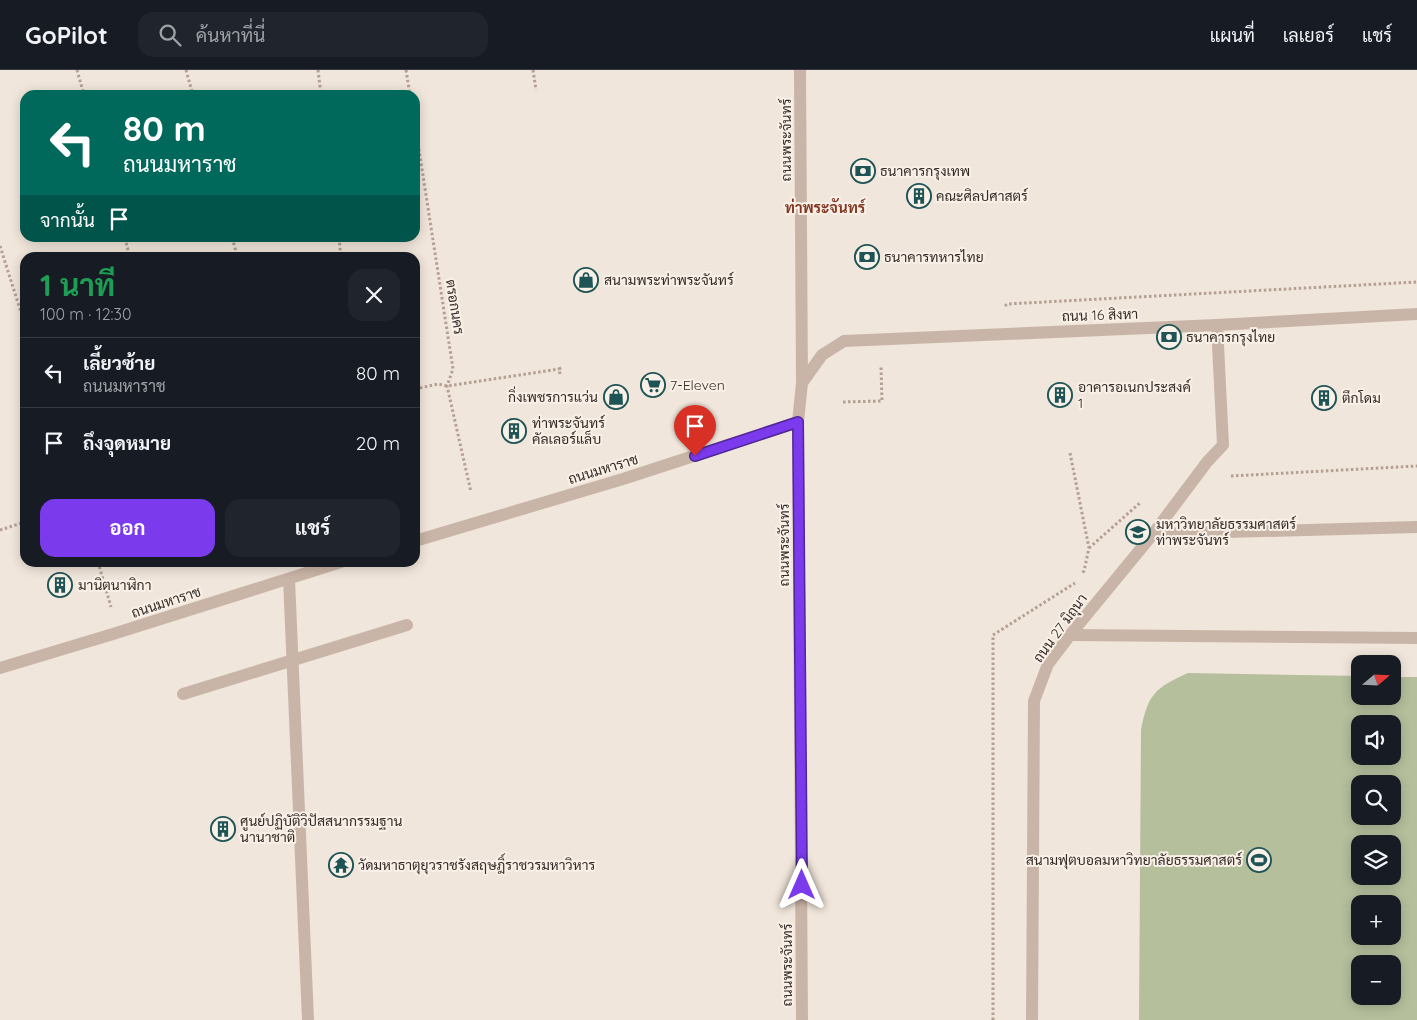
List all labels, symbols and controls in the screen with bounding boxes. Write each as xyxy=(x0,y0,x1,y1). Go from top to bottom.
search box xyxy=(138,12,488,57)
text: GoPilot xyxy=(25,20,108,50)
icon: search xyxy=(156,21,184,49)
text: ค้นหาที่นี่ xyxy=(196,23,265,47)
text: แผนที่ xyxy=(1210,24,1255,47)
text: เลเยอร์ xyxy=(1283,24,1334,47)
text: แชร์ xyxy=(1362,24,1392,47)
street label: ถนนพระจันทร์ xyxy=(777,98,795,181)
text: 80 m xyxy=(123,106,206,150)
icon: left xyxy=(40,110,105,175)
text: ถนนมหาราช xyxy=(123,150,237,178)
bank icon: ธนาคารกรุงเทพ xyxy=(850,158,876,184)
place label: ธนาคารกรุงเทพ xyxy=(880,162,970,181)
building icon: คณะศิลปศาสตร์ xyxy=(906,183,932,209)
place label: คณะศิลปศาสตร์ xyxy=(936,187,1028,205)
district label: ท่าพระจันทร์ xyxy=(785,198,867,217)
icon: arrive xyxy=(105,205,133,233)
text: จากนั้น xyxy=(40,208,95,232)
bank icon: ธนาคารทหารไทย xyxy=(854,244,880,270)
place label: ธนาคารทหารไทย xyxy=(884,248,984,266)
text: 1 นาที xyxy=(40,266,115,304)
shop icon: สนามพระท่าพระจันทร์ xyxy=(573,267,599,293)
button: close xyxy=(348,269,400,321)
place label: สนามพระท่าพระจันทร์ xyxy=(604,271,734,289)
street label: ตรอกนคร xyxy=(442,278,468,336)
text: 100 m · 12:30 xyxy=(40,304,131,324)
street label: ถนน 16 สิงหา xyxy=(1061,305,1139,325)
bank icon: ธนาคารกรุงไทย xyxy=(1156,324,1182,350)
place label: ธนาคารกรุงไทย xyxy=(1186,328,1275,347)
text: เลี้ยวซ้าย xyxy=(83,351,155,375)
icon: left xyxy=(40,359,68,387)
text: 80 m xyxy=(356,361,400,385)
supermarket icon: 7-Eleven xyxy=(640,372,666,398)
text: ถนนมหาราช xyxy=(83,376,166,396)
place label: 7-Eleven xyxy=(670,376,725,394)
place label: อาคารอเนกประสงค์ 1 xyxy=(1078,378,1191,412)
building icon: อาคารอเนกประสงค์ 1 xyxy=(1047,382,1073,408)
shop icon: กิ่งเพชรการแว่น xyxy=(603,384,629,410)
building icon: ตึกโดม xyxy=(1311,385,1337,411)
place label: กิ่งเพชรการแว่น xyxy=(508,386,598,406)
place label: ตึกโดม xyxy=(1342,389,1381,407)
pin xyxy=(674,405,716,456)
icon: arrive xyxy=(681,412,709,440)
place label: ท่าพระจันทร์ คัลเลอร์แล็บ xyxy=(532,414,605,448)
building icon: ท่าพระจันทร์ คัลเลอร์แล็บ xyxy=(501,418,527,444)
icon: arrive xyxy=(40,429,68,457)
text: ถึงจุดหมาย xyxy=(83,431,171,455)
text: 20 m xyxy=(356,431,400,455)
street label: ถนนมหาราช xyxy=(566,450,640,488)
button: ออก xyxy=(40,499,215,557)
button: แชร์ xyxy=(225,499,400,557)
street label: ถนนพระจันทร์ xyxy=(775,503,793,586)
place label: มหาวิทยาลัยธรรมศาสตร์ ท่าพระจันทร์ xyxy=(1156,515,1296,549)
school or university icon: มหาวิทยาลัยธรรมศาสตร์ ท่าพระจันทร์ xyxy=(1125,519,1151,545)
building icon: มานิตนาฬิกา xyxy=(47,572,73,598)
place label: มานิตนาฬิกา xyxy=(78,576,151,594)
street label: ถนนมหาราช xyxy=(129,582,203,622)
street label: ถนน 27 มิถุนา xyxy=(1029,590,1092,667)
north arrow xyxy=(1351,655,1401,705)
map controls xyxy=(1351,655,1401,1005)
button: sound xyxy=(1351,715,1401,765)
button: search xyxy=(1351,775,1401,825)
place label: ศูนย์ปฏิบัติวิปัสสนากรรมฐาน นานาชาติ xyxy=(240,812,402,846)
building icon: ศูนย์ปฏิบัติวิปัสสนากรรมฐาน นานาชาติ xyxy=(210,816,236,842)
button: layers xyxy=(1351,835,1401,885)
sports icon: สนามฟุตบอลมหาวิทยาลัยธรรมศาสตร์ xyxy=(1246,847,1272,873)
place label: สนามฟุตบอลมหาวิทยาลัยธรรมศาสตร์ xyxy=(1026,851,1242,870)
temple icon: วัดมหาธาตุยุวราชรังสฤษฎิ์ราชวรมหาวิหาร xyxy=(328,852,354,878)
place label: วัดมหาธาตุยุวราชรังสฤษฎิ์ราชวรมหาวิหาร xyxy=(358,853,595,875)
position arrow xyxy=(775,858,827,910)
button: + xyxy=(1351,895,1401,945)
street label: ถนนพระจันทร์ xyxy=(778,923,796,1006)
button: − xyxy=(1351,955,1401,1005)

